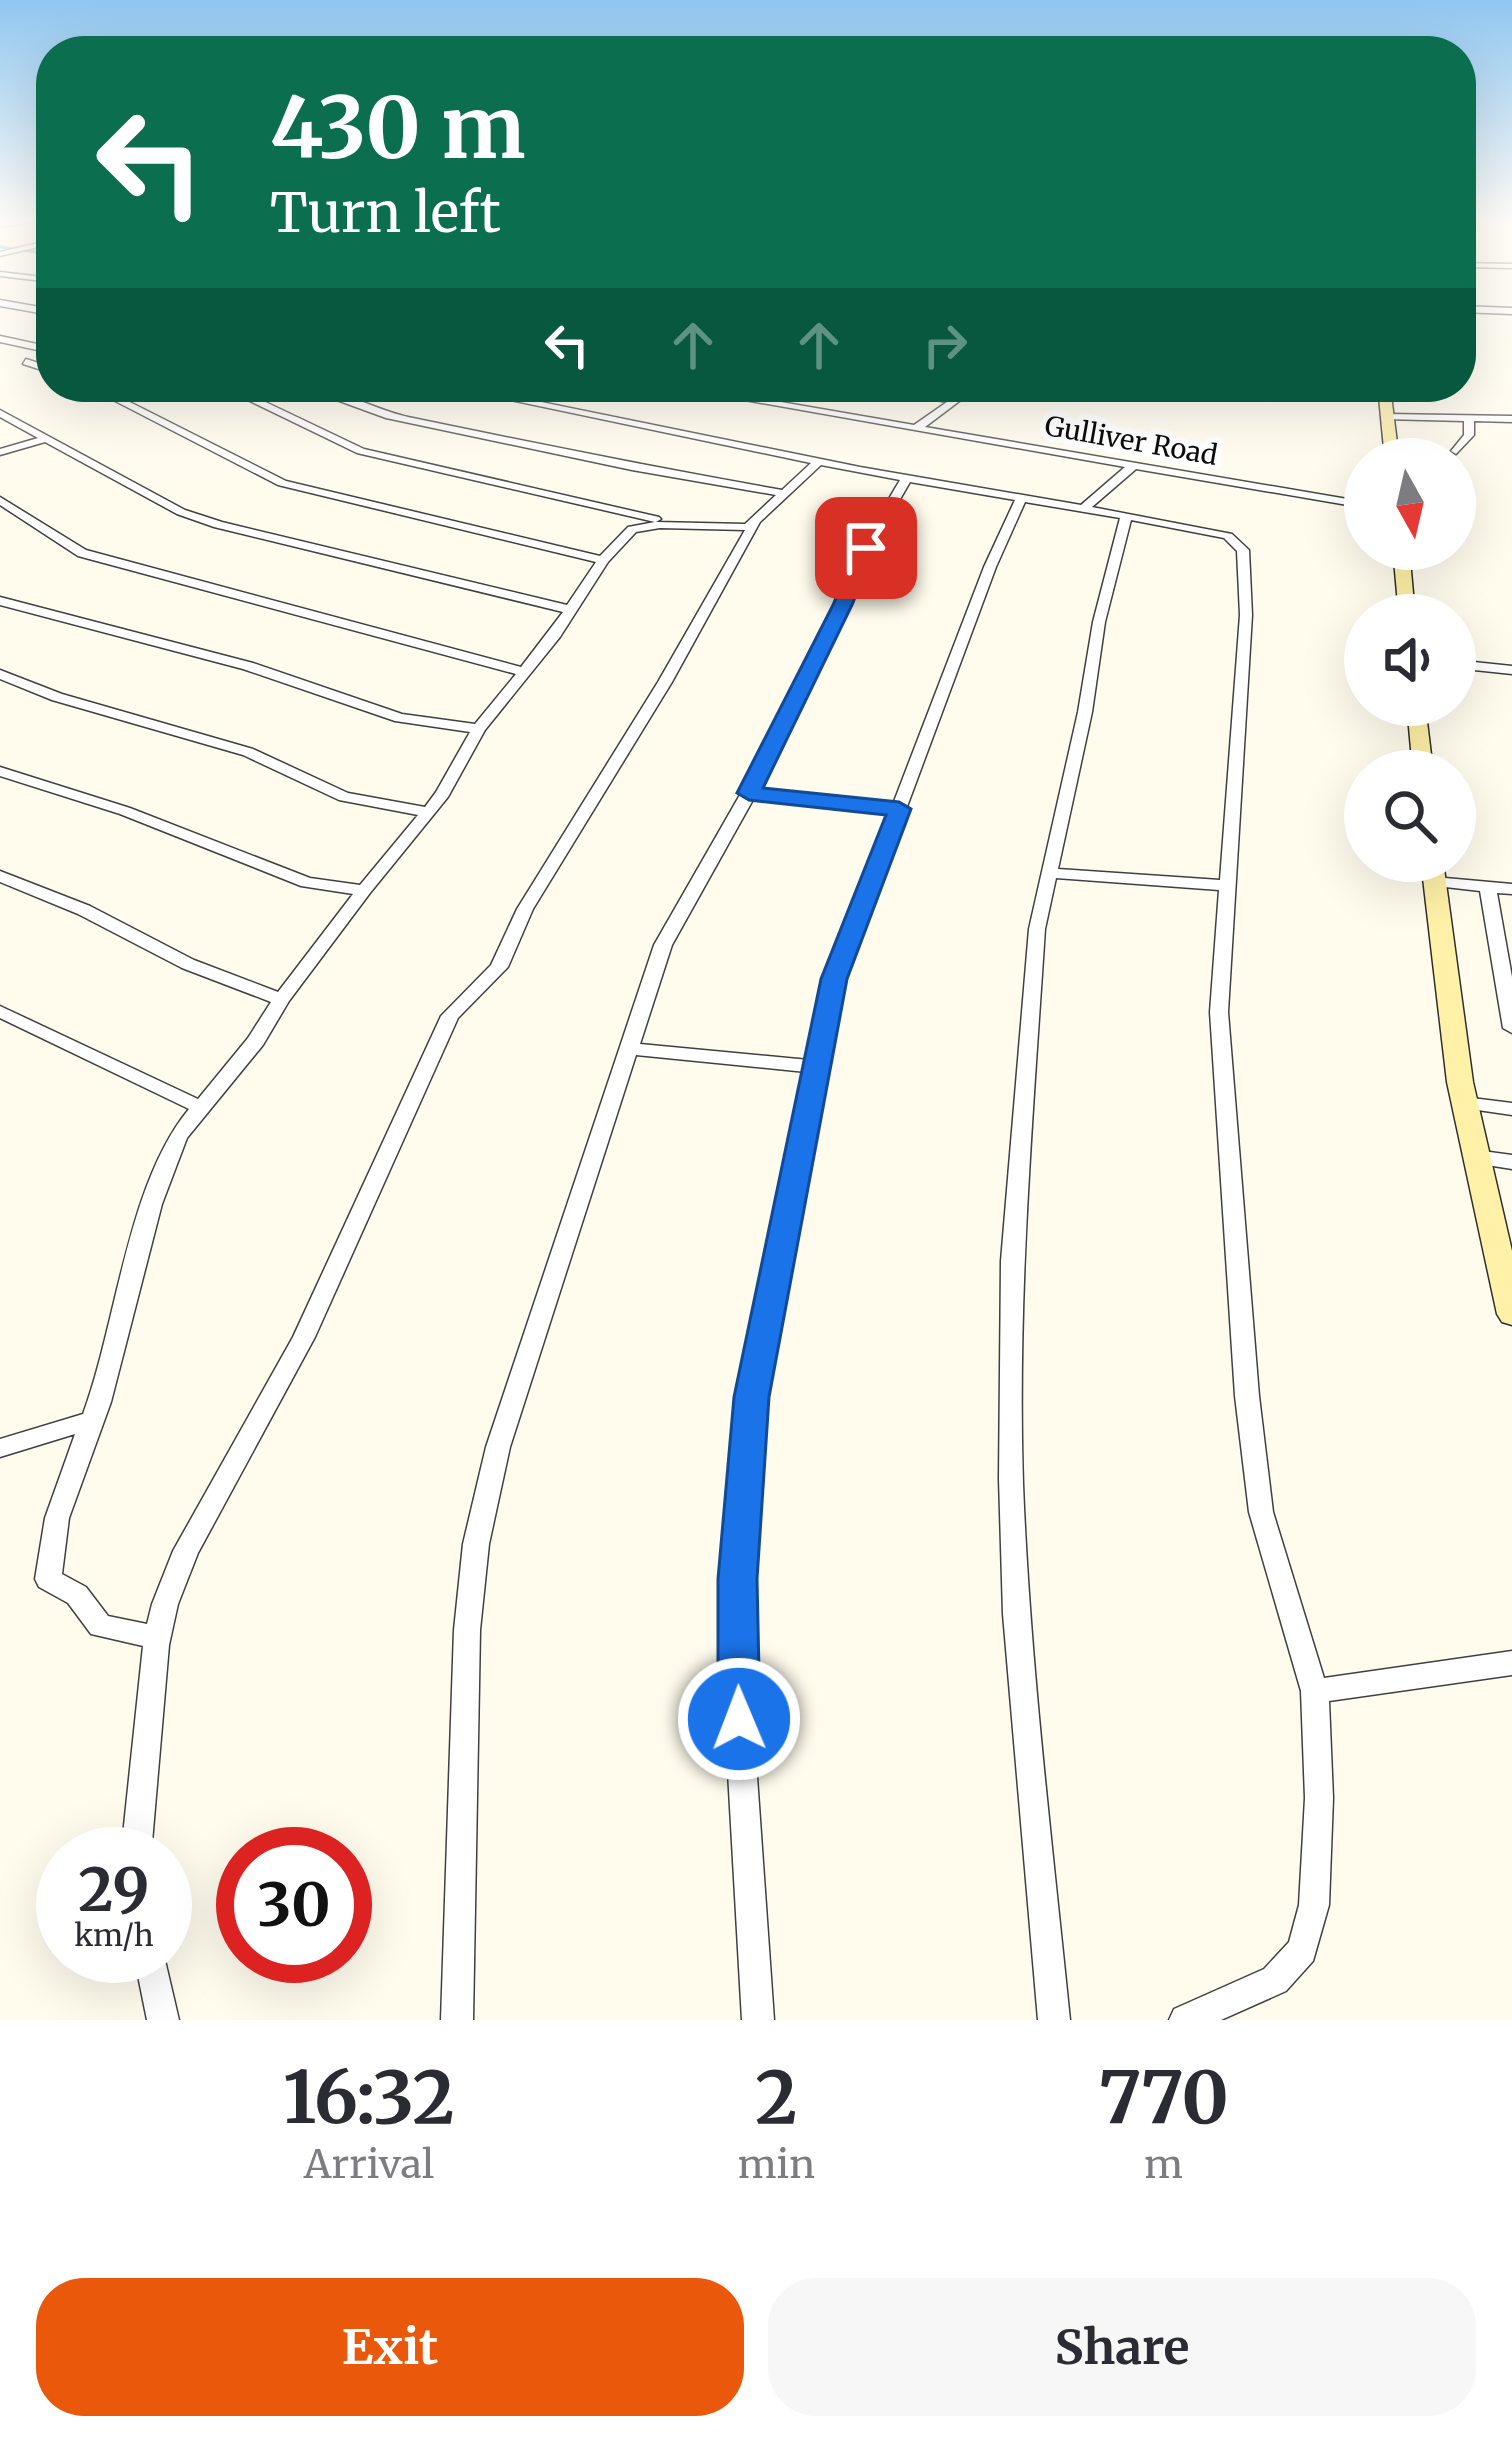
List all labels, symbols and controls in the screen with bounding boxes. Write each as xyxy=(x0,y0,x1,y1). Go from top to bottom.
text: 430 m xyxy=(270,75,525,181)
icon: left xyxy=(72,84,228,240)
text: Turn left xyxy=(270,179,501,247)
icon: left xyxy=(534,312,600,378)
icon: ahead xyxy=(660,312,726,378)
icon: ahead xyxy=(786,312,852,378)
icon: right xyxy=(912,312,978,378)
street label: Gulliver Road xyxy=(1042,408,1220,472)
north arrow xyxy=(1344,438,1476,570)
map controls xyxy=(1344,438,1476,882)
pin xyxy=(815,497,917,599)
icon: arrive xyxy=(833,515,899,581)
button: sound xyxy=(1344,594,1476,726)
button: search xyxy=(1344,750,1476,882)
position arrow xyxy=(676,1656,802,1782)
speed limit sign: 30 xyxy=(216,1827,372,1983)
text: 29 xyxy=(78,1852,150,1927)
text: km/h xyxy=(74,1916,154,1954)
text: 16:32 xyxy=(283,2052,455,2143)
text: 2 xyxy=(755,2052,798,2143)
text: 770 xyxy=(1098,2052,1229,2143)
text: Arrival xyxy=(304,2140,434,2189)
text: min xyxy=(738,2140,815,2189)
text: m xyxy=(1144,2140,1183,2189)
button: Exit xyxy=(36,2278,744,2416)
button: Share xyxy=(768,2278,1476,2416)

